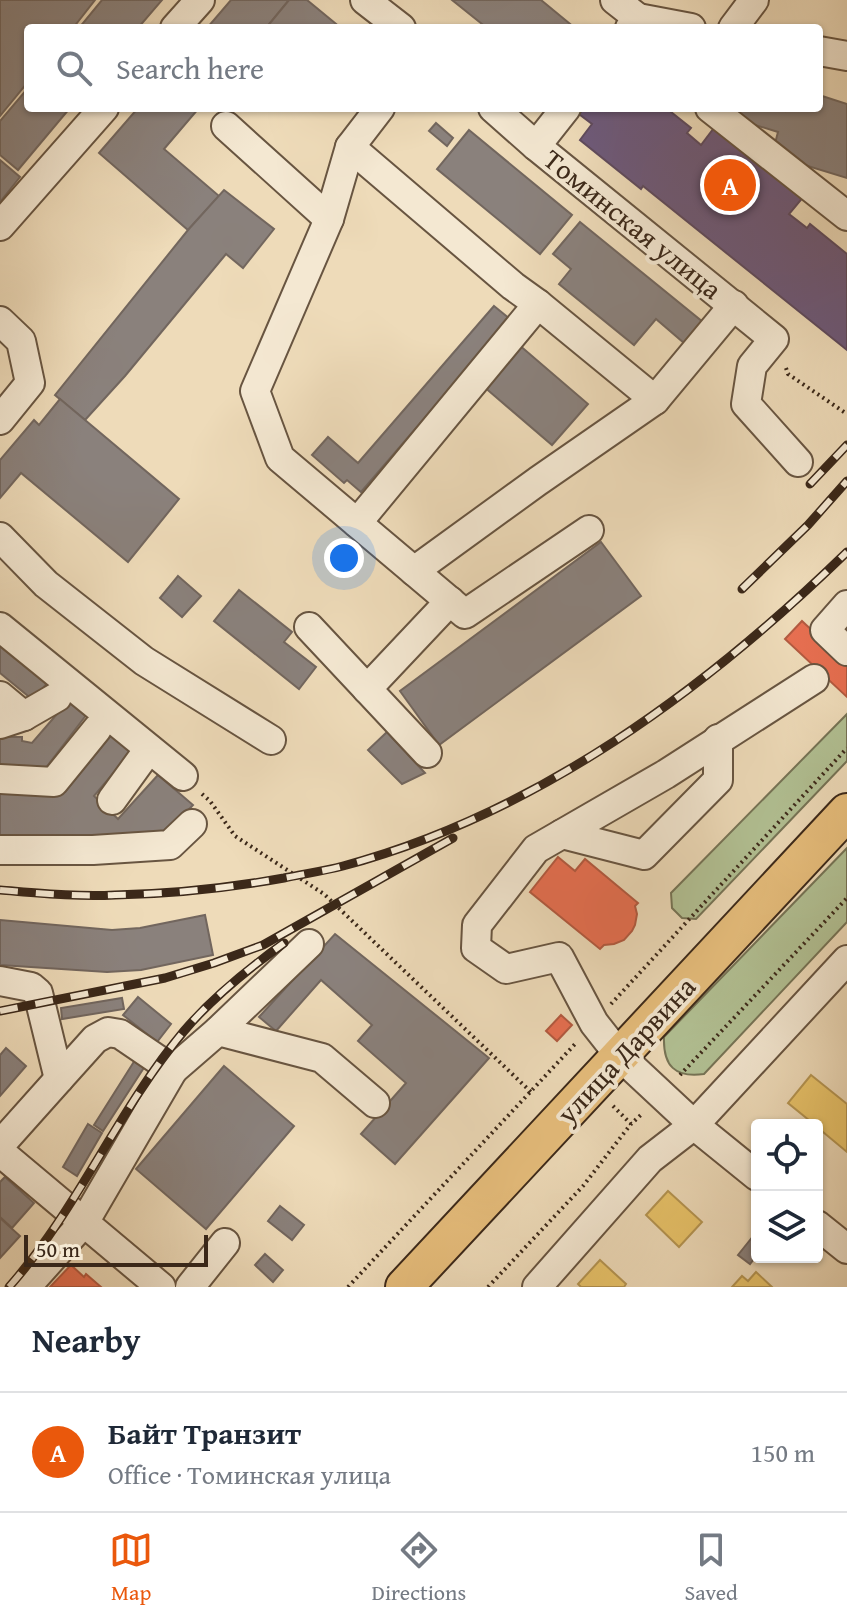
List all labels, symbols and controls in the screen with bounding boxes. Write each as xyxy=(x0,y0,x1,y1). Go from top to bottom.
search box xyxy=(24,24,823,112)
icon: search xyxy=(52,46,96,90)
text: Search here xyxy=(116,46,264,90)
street label: Томинская улица xyxy=(535,139,732,309)
pin: A xyxy=(704,155,756,215)
your location xyxy=(324,538,364,578)
street label: улица Дарвина xyxy=(546,966,705,1133)
map controls xyxy=(751,1119,823,1263)
button: locate xyxy=(751,1119,823,1191)
button: layers xyxy=(751,1191,823,1263)
scale bar xyxy=(24,1231,208,1267)
text: 50 m xyxy=(36,1233,80,1265)
text: Nearby xyxy=(32,1315,141,1364)
text: Байт Транзит xyxy=(108,1411,301,1455)
text: A xyxy=(50,1433,66,1472)
text: 150 m xyxy=(750,1433,815,1472)
text: Office · Томинская улица xyxy=(108,1455,391,1494)
tab: Map xyxy=(109,1528,153,1608)
tab: Directions xyxy=(372,1528,466,1608)
tab: Saved xyxy=(685,1528,738,1608)

